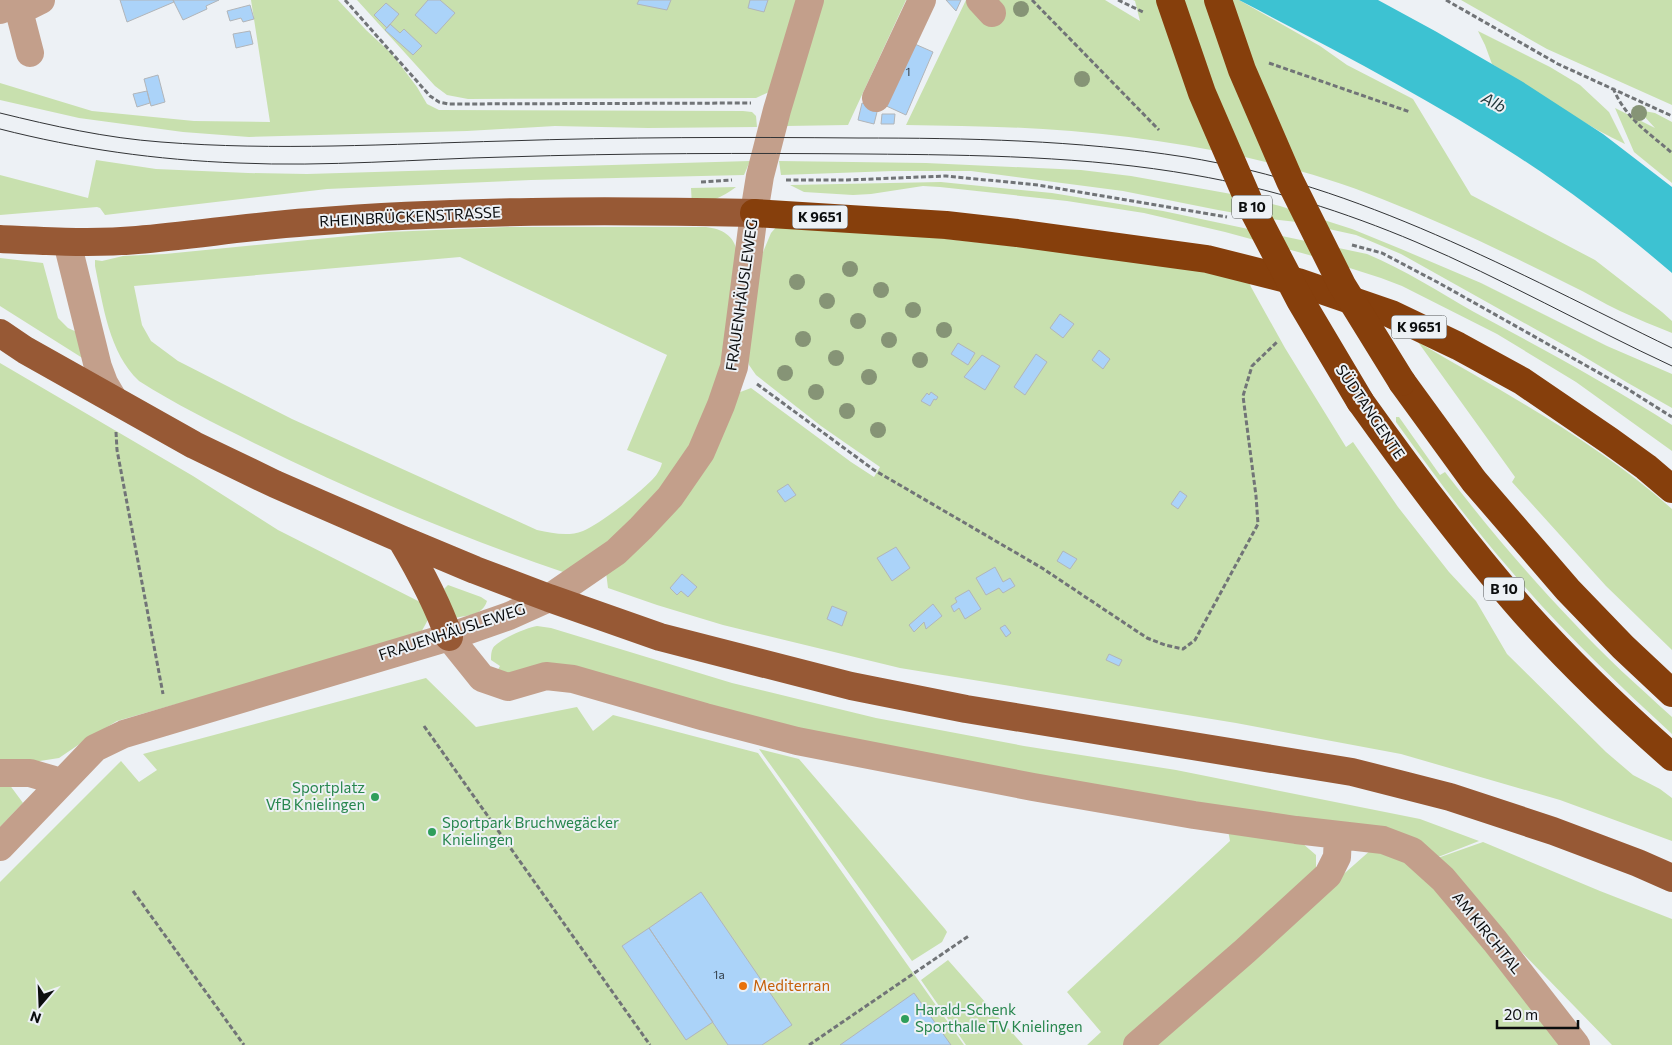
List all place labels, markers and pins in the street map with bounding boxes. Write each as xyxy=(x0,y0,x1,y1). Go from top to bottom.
place label: Sportplatz VfB Knielingen xyxy=(266,778,365,813)
marker: Sportplatz VfB Knielingen xyxy=(369,791,381,803)
place label: Sportpark Bruchwegäcker Knielingen xyxy=(442,813,619,848)
marker: Sportpark Bruchwegäcker Knielingen xyxy=(426,826,438,838)
place label: Mediterran xyxy=(753,976,830,994)
marker: Mediterran xyxy=(737,980,749,992)
place label: Harald-Schenk Sporthalle TV Knielingen xyxy=(915,1000,1083,1035)
marker: Harald-Schenk Sporthalle TV Knielingen xyxy=(899,1013,911,1025)

